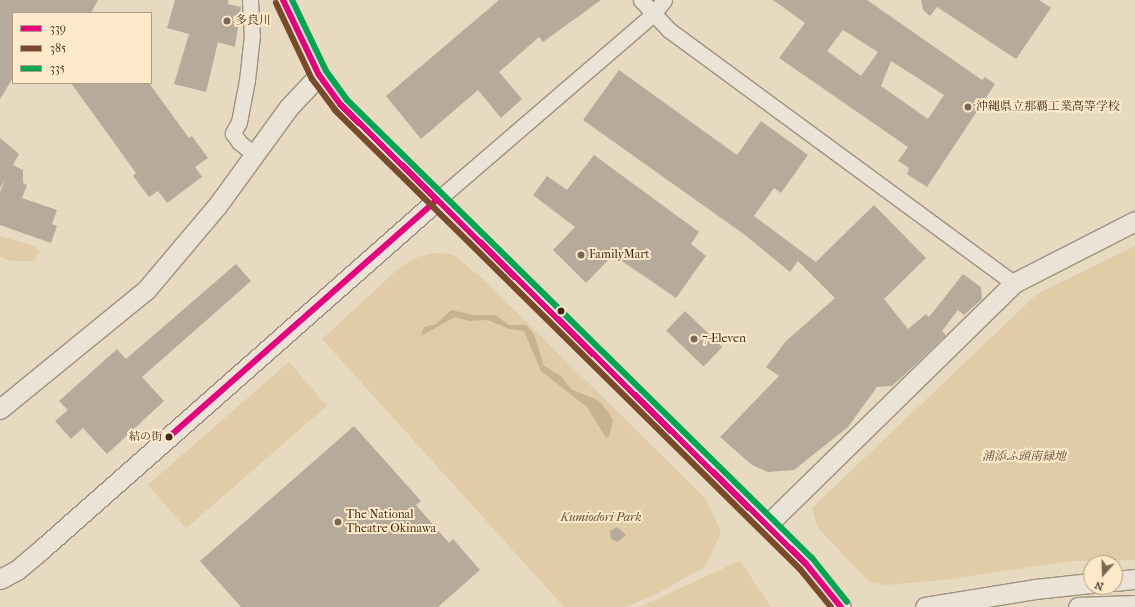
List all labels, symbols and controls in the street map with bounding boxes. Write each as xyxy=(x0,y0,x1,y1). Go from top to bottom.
legend xyxy=(12,12,152,84)
place label: 多良川 xyxy=(235,14,271,28)
marker: 多良川 xyxy=(222,16,232,26)
text: 339 xyxy=(50,21,66,35)
text: 385 xyxy=(50,41,66,55)
text: 335 xyxy=(50,61,65,75)
place label: 沖縄県立那覇工業高等学校 xyxy=(976,100,1120,114)
marker: 沖縄県立那覇工業高等学校 xyxy=(963,102,973,112)
place label: FamilyMart xyxy=(589,248,650,262)
marker: FamilyMart xyxy=(576,250,586,260)
unlabelled marker xyxy=(556,306,566,316)
place label: 7-Eleven xyxy=(702,332,746,346)
marker: 7-Eleven xyxy=(689,334,699,344)
place label: 結の街 xyxy=(129,430,162,444)
marker: 結の街 xyxy=(164,432,174,442)
park label: 浦添ふ頭南緑地 xyxy=(982,450,1066,464)
place label: The National Theatre Okinawa xyxy=(346,508,436,536)
park label: Kumiodori Park xyxy=(560,511,642,525)
marker: The National Theatre Okinawa xyxy=(333,517,343,527)
north arrow xyxy=(1083,555,1123,595)
text: N xyxy=(1093,578,1105,593)

